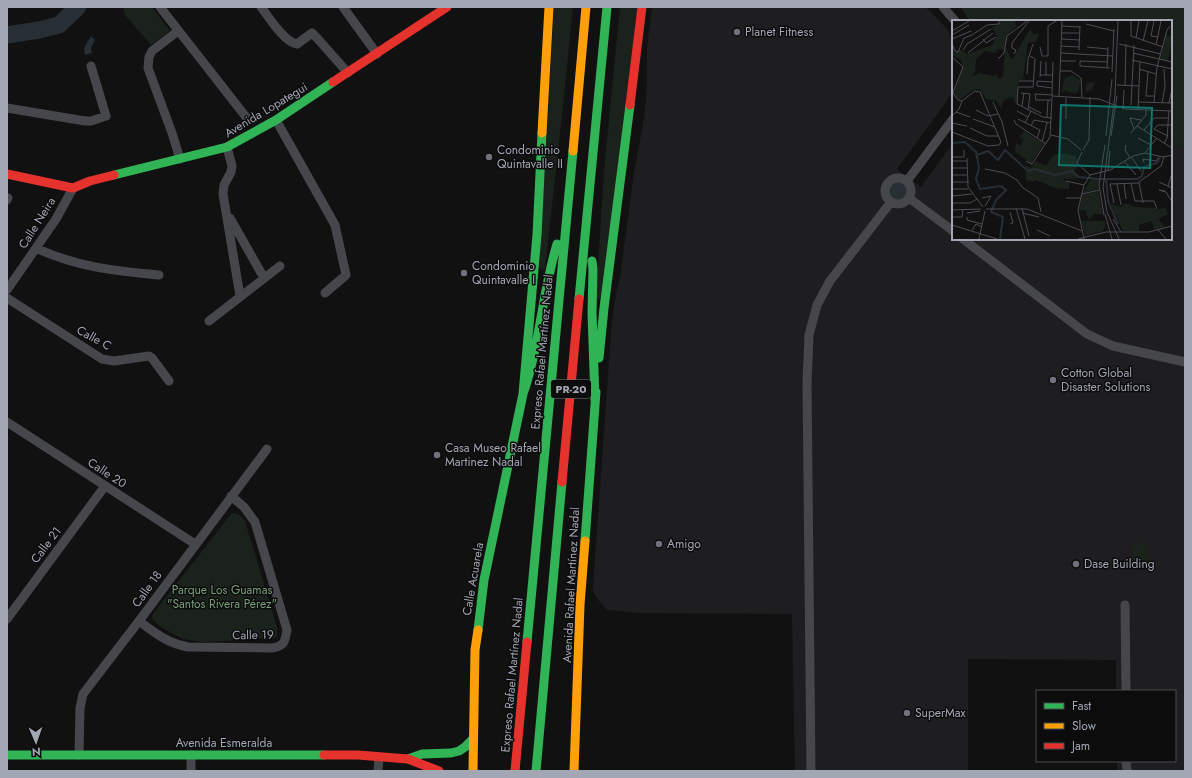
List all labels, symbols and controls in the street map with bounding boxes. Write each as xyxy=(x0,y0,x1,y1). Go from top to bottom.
inset map xyxy=(952,20,1172,240)
place label: Planet Fitness xyxy=(745,23,813,41)
marker: Planet Fitness xyxy=(732,27,742,37)
street label: Avenida Lopategui xyxy=(221,78,311,142)
place label: Condominio Quintavalle II xyxy=(497,141,563,173)
marker: Condominio Quintavalle II xyxy=(484,152,494,162)
street label: Calle Neira xyxy=(14,194,60,252)
place label: Condominio Quintavalle I xyxy=(472,257,535,289)
marker: Condominio Quintavalle I xyxy=(459,268,469,278)
street label: Expreso Rafael Martínez Nadal xyxy=(526,274,558,430)
street label: Calle C xyxy=(73,321,115,355)
place label: Cotton Global Disaster Solutions xyxy=(1061,364,1151,396)
marker: Cotton Global Disaster Solutions xyxy=(1048,375,1058,385)
road number: PR-20 xyxy=(551,380,591,398)
place label: Casa Museo Rafael Martinez Nadal xyxy=(445,439,541,471)
marker: Casa Museo Rafael Martinez Nadal xyxy=(432,450,442,460)
street label: Calle 20 xyxy=(84,454,130,492)
street label: Avenida Rafael Martínez Nadal xyxy=(558,507,584,663)
street label: Calle 21 xyxy=(26,523,66,567)
place label: Amigo xyxy=(667,535,701,553)
marker: Amigo xyxy=(654,539,664,549)
street label: Calle Acuarela xyxy=(458,541,488,617)
place label: Dase Building xyxy=(1084,555,1155,573)
marker: Dase Building xyxy=(1071,559,1081,569)
street label: Calle 18 xyxy=(128,567,166,611)
park label: Parque Los Guamas "Santos Rivera Pérez" xyxy=(167,581,277,613)
street label: Expreso Rafael Martínez Nadal xyxy=(496,597,528,753)
street label: Calle 19 xyxy=(232,626,274,644)
legend xyxy=(1036,690,1176,762)
text: Fast xyxy=(1072,697,1091,715)
place label: SuperMax xyxy=(915,704,967,722)
marker: SuperMax xyxy=(902,708,912,718)
text: Slow xyxy=(1072,717,1097,735)
north arrow xyxy=(16,722,56,762)
street label: Avenida Esmeralda xyxy=(176,734,272,752)
text: Jam xyxy=(1070,737,1090,755)
text: N xyxy=(32,744,41,760)

